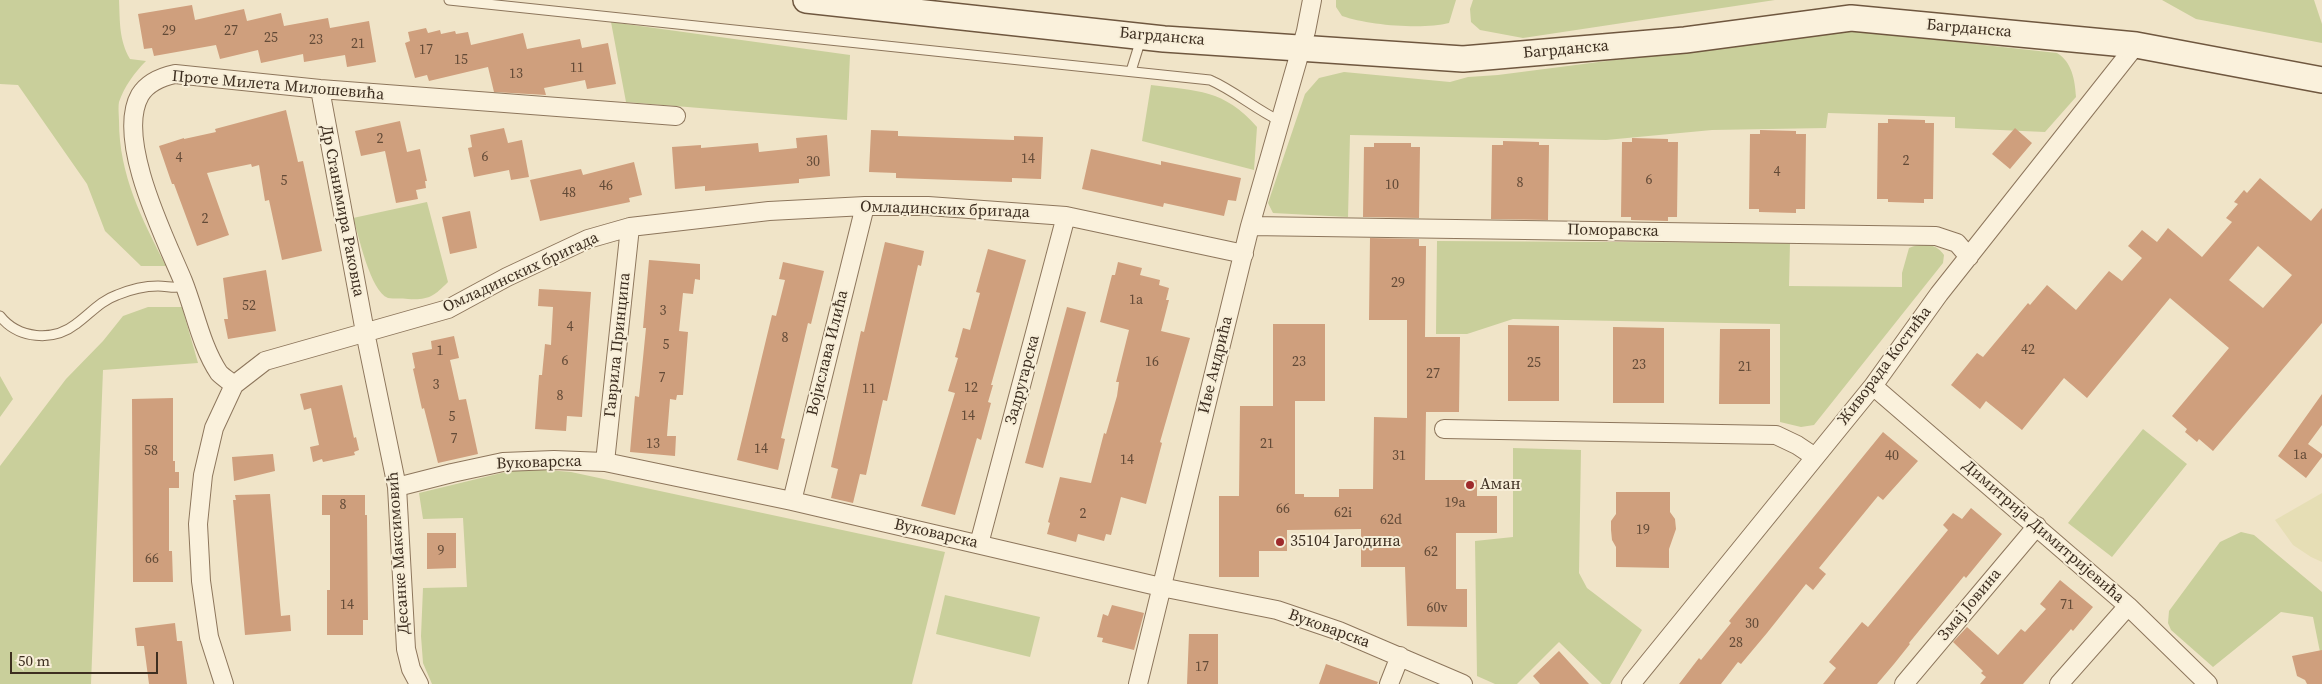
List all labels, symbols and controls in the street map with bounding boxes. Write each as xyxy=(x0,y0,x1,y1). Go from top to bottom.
street label: Багрданска xyxy=(1925,16,2013,42)
house number: 29 xyxy=(162,23,176,39)
house number: 27 xyxy=(224,23,238,39)
street label: Багрданска xyxy=(1118,24,1206,50)
house number: 25 xyxy=(264,30,278,46)
house number: 23 xyxy=(309,32,323,48)
house number: 21 xyxy=(351,36,365,52)
street label: Багрданска xyxy=(1522,37,1610,63)
house number: 17 xyxy=(419,42,433,58)
house number: 15 xyxy=(454,52,468,68)
house number: 11 xyxy=(570,60,584,76)
house number: 13 xyxy=(509,66,523,82)
street label: Проте Милета Милошевића xyxy=(171,67,385,105)
street label: Др Станимира Раковца xyxy=(316,123,368,299)
house number: 2 xyxy=(377,131,383,147)
house number: 6 xyxy=(482,149,488,165)
house number: 4 xyxy=(176,150,182,166)
house number: 14 xyxy=(1021,151,1035,167)
house number: 2 xyxy=(1903,153,1909,169)
house number: 30 xyxy=(806,154,820,170)
house number: 4 xyxy=(1774,164,1780,180)
house number: 6 xyxy=(1646,172,1652,188)
house number: 5 xyxy=(281,173,287,189)
house number: 8 xyxy=(1517,175,1523,191)
house number: 10 xyxy=(1385,177,1399,193)
house number: 46 xyxy=(599,178,613,194)
house number: 48 xyxy=(562,185,576,201)
street label: Омладинских бригада xyxy=(860,197,1030,223)
house number: 2 xyxy=(202,211,208,227)
street label: Поморавска xyxy=(1567,221,1659,241)
street label: Омладинских бригада xyxy=(440,228,602,318)
street label: Гаврила Принципа xyxy=(601,272,635,418)
house number: 29 xyxy=(1391,275,1405,291)
street label: Војислава Илића xyxy=(803,288,853,418)
house number: 1a xyxy=(1129,292,1143,308)
house number: 52 xyxy=(242,298,256,314)
house number: 3 xyxy=(660,303,666,319)
street label: Живорада Костића xyxy=(1834,303,1936,429)
street label: Иве Андрића xyxy=(1195,314,1237,416)
house number: 4 xyxy=(567,319,573,335)
house number: 8 xyxy=(782,330,788,346)
street label: Задругарска xyxy=(1002,333,1044,427)
house number: 5 xyxy=(663,337,669,353)
house number: 42 xyxy=(2021,342,2035,358)
house number: 1 xyxy=(437,343,443,359)
house number: 6 xyxy=(562,353,568,369)
house number: 16 xyxy=(1145,354,1159,370)
house number: 23 xyxy=(1292,354,1306,370)
house number: 25 xyxy=(1527,355,1541,371)
house number: 23 xyxy=(1632,357,1646,373)
house number: 21 xyxy=(1738,359,1752,375)
house number: 27 xyxy=(1426,366,1440,382)
house number: 7 xyxy=(659,370,665,386)
house number: 3 xyxy=(433,377,439,393)
house number: 12 xyxy=(964,380,978,396)
house number: 11 xyxy=(862,381,876,397)
house number: 8 xyxy=(557,388,563,404)
house number: 14 xyxy=(961,408,975,424)
house number: 5 xyxy=(449,409,455,425)
house number: 7 xyxy=(451,431,457,447)
house number: 13 xyxy=(646,436,660,452)
house number: 21 xyxy=(1260,436,1274,452)
house number: 14 xyxy=(754,441,768,457)
house number: 58 xyxy=(144,443,158,459)
house number: 1a xyxy=(2293,447,2307,463)
house number: 31 xyxy=(1392,448,1406,464)
house number: 40 xyxy=(1885,448,1899,464)
street label: Вуковарска xyxy=(496,452,582,474)
house number: 14 xyxy=(1120,452,1134,468)
street label: Димитрија Димитријевића xyxy=(1958,456,2128,608)
street label: Десанке Максимовић xyxy=(384,471,414,635)
place label: Аман xyxy=(1480,475,1521,495)
marker: Аман xyxy=(1464,479,1476,491)
house number: 19a xyxy=(1444,495,1466,511)
house number: 8 xyxy=(340,497,346,513)
house number: 66 xyxy=(1276,501,1290,517)
house number: 62i xyxy=(1334,505,1352,521)
house number: 2 xyxy=(1080,506,1086,522)
house number: 62d xyxy=(1380,512,1402,528)
street label: Вуковарска xyxy=(892,515,980,553)
house number: 19 xyxy=(1636,522,1650,538)
place label: 35104 Јагодина xyxy=(1290,532,1401,552)
marker: 35104 Јагодина xyxy=(1274,536,1286,548)
house number: 9 xyxy=(438,543,444,559)
house number: 62 xyxy=(1424,544,1438,560)
house number: 66 xyxy=(145,551,159,567)
street label: Змај Јовина xyxy=(1934,565,2006,645)
house number: 14 xyxy=(340,597,354,613)
house number: 71 xyxy=(2060,597,2074,613)
house number: 60v xyxy=(1426,600,1448,616)
street label: Вуковарска xyxy=(1286,605,1372,653)
house number: 30 xyxy=(1745,616,1759,632)
house number: 28 xyxy=(1729,635,1743,651)
scale bar xyxy=(12,642,160,674)
text: 50 m xyxy=(18,650,50,671)
house number: 17 xyxy=(1195,659,1209,675)

